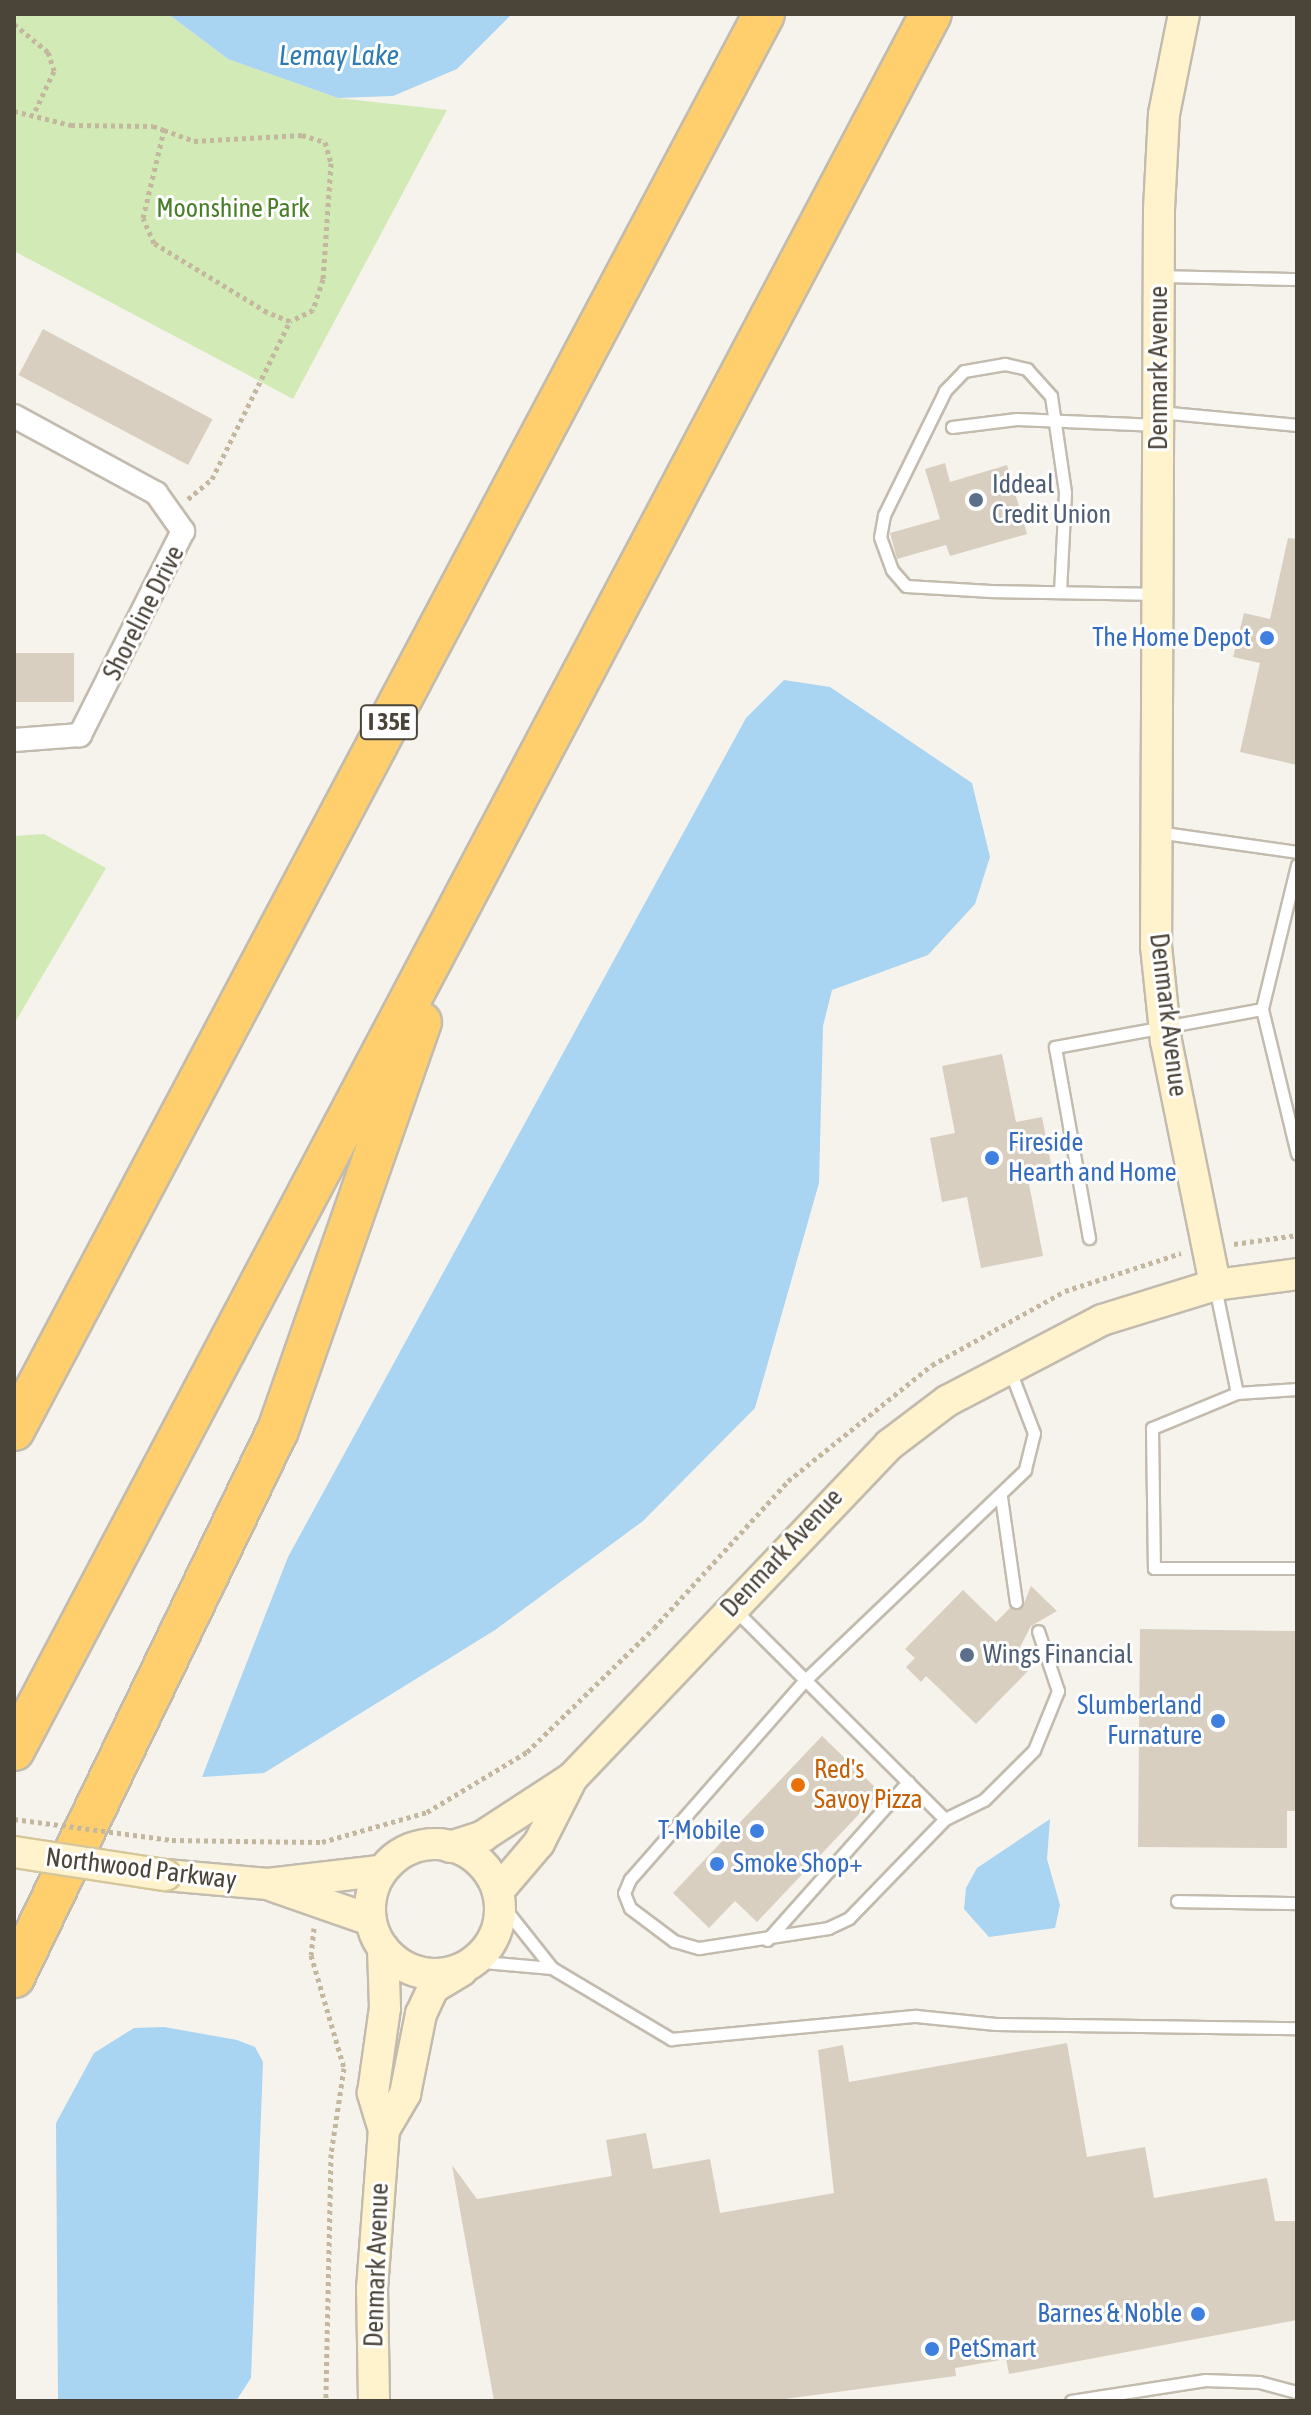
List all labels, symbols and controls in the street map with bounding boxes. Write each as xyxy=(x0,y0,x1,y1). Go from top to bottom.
water label: Lemay Lake xyxy=(279,38,399,72)
park label: Moonshine Park xyxy=(156,193,310,225)
street label: Denmark Avenue xyxy=(1143,286,1175,450)
place label: Iddeal Credit Union xyxy=(992,469,1111,530)
marker: Iddeal Credit Union xyxy=(967,491,985,509)
street label: Shoreline Drive xyxy=(97,541,191,685)
place label: The Home Depot xyxy=(1092,622,1251,654)
marker: The Home Depot xyxy=(1258,629,1276,647)
road number: I 35E xyxy=(359,702,419,742)
street label: Denmark Avenue xyxy=(1142,931,1194,1099)
place label: Fireside Hearth and Home xyxy=(1008,1127,1177,1188)
marker: Fireside Hearth and Home xyxy=(983,1149,1001,1167)
street label: Denmark Avenue xyxy=(715,1482,849,1624)
place label: Wings Financial xyxy=(983,1639,1133,1671)
marker: Wings Financial xyxy=(958,1646,976,1664)
place label: Slumberland Furnature xyxy=(1077,1690,1202,1752)
marker: Slumberland Furnature xyxy=(1209,1712,1227,1730)
place label: Red's Savoy Pizza xyxy=(814,1754,923,1816)
marker: Red's Savoy Pizza xyxy=(789,1776,807,1794)
place label: T-Mobile xyxy=(658,1815,741,1847)
marker: T-Mobile xyxy=(748,1822,766,1840)
street label: Northwood Parkway xyxy=(44,1842,238,1896)
place label: Smoke Shop+ xyxy=(733,1848,863,1880)
marker: Smoke Shop+ xyxy=(708,1855,726,1873)
street label: Denmark Avenue xyxy=(359,2182,395,2348)
place label: Barnes & Noble xyxy=(1037,2298,1182,2330)
marker: Barnes & Noble xyxy=(1189,2305,1207,2323)
place label: PetSmart xyxy=(948,2333,1036,2365)
marker: PetSmart xyxy=(923,2340,941,2358)

